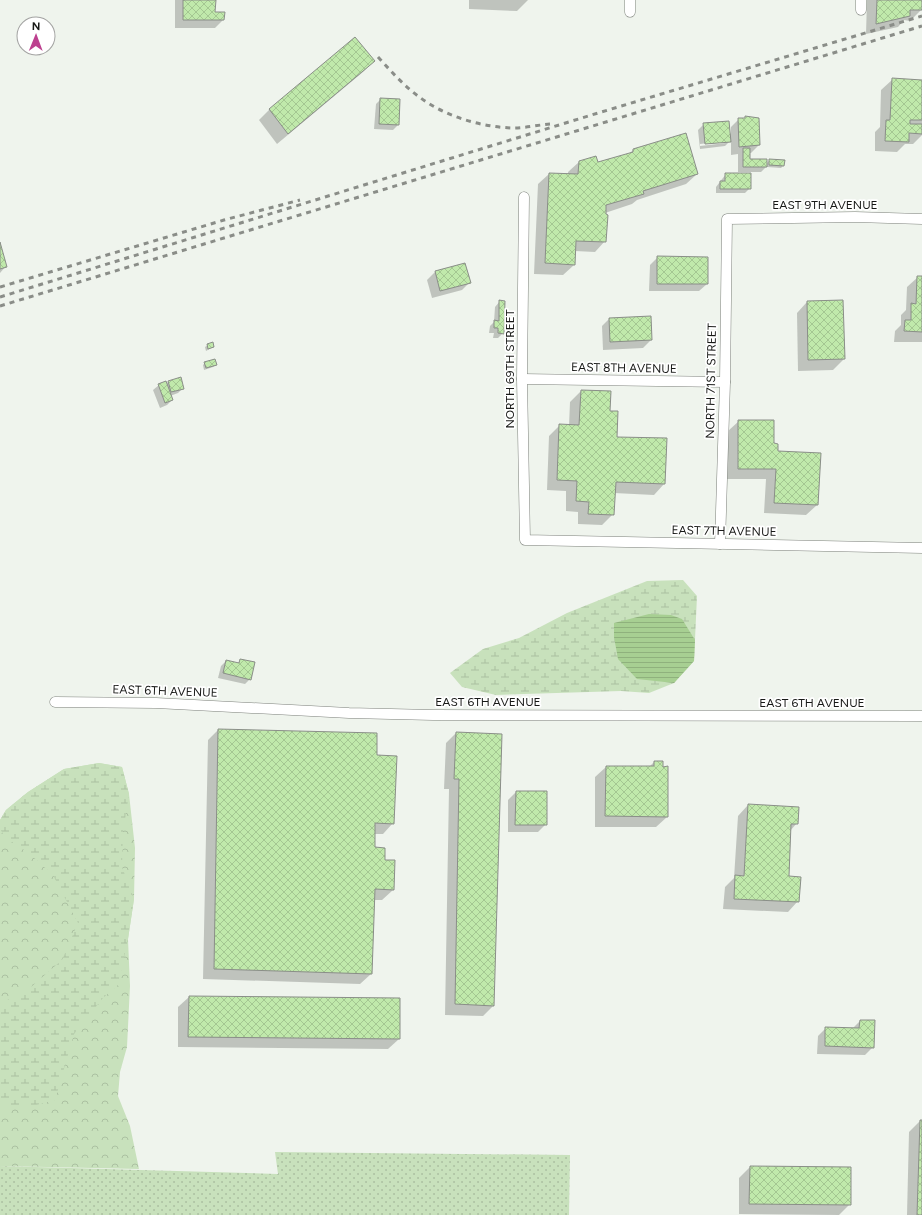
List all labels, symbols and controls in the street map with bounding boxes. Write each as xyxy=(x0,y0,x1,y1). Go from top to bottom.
north arrow xyxy=(16,16,56,56)
text: N xyxy=(32,20,41,33)
street label: EAST 9TH AVENUE xyxy=(772,198,878,212)
street label: NORTH 69TH STREET xyxy=(503,309,517,429)
street label: NORTH 71ST STREET xyxy=(703,323,719,439)
street label: EAST 8TH AVENUE xyxy=(571,360,677,376)
street label: EAST 7TH AVENUE xyxy=(671,523,777,539)
street label: EAST 6TH AVENUE xyxy=(112,682,218,700)
street label: EAST 6TH AVENUE xyxy=(435,695,541,709)
street label: EAST 6TH AVENUE xyxy=(759,696,865,710)

